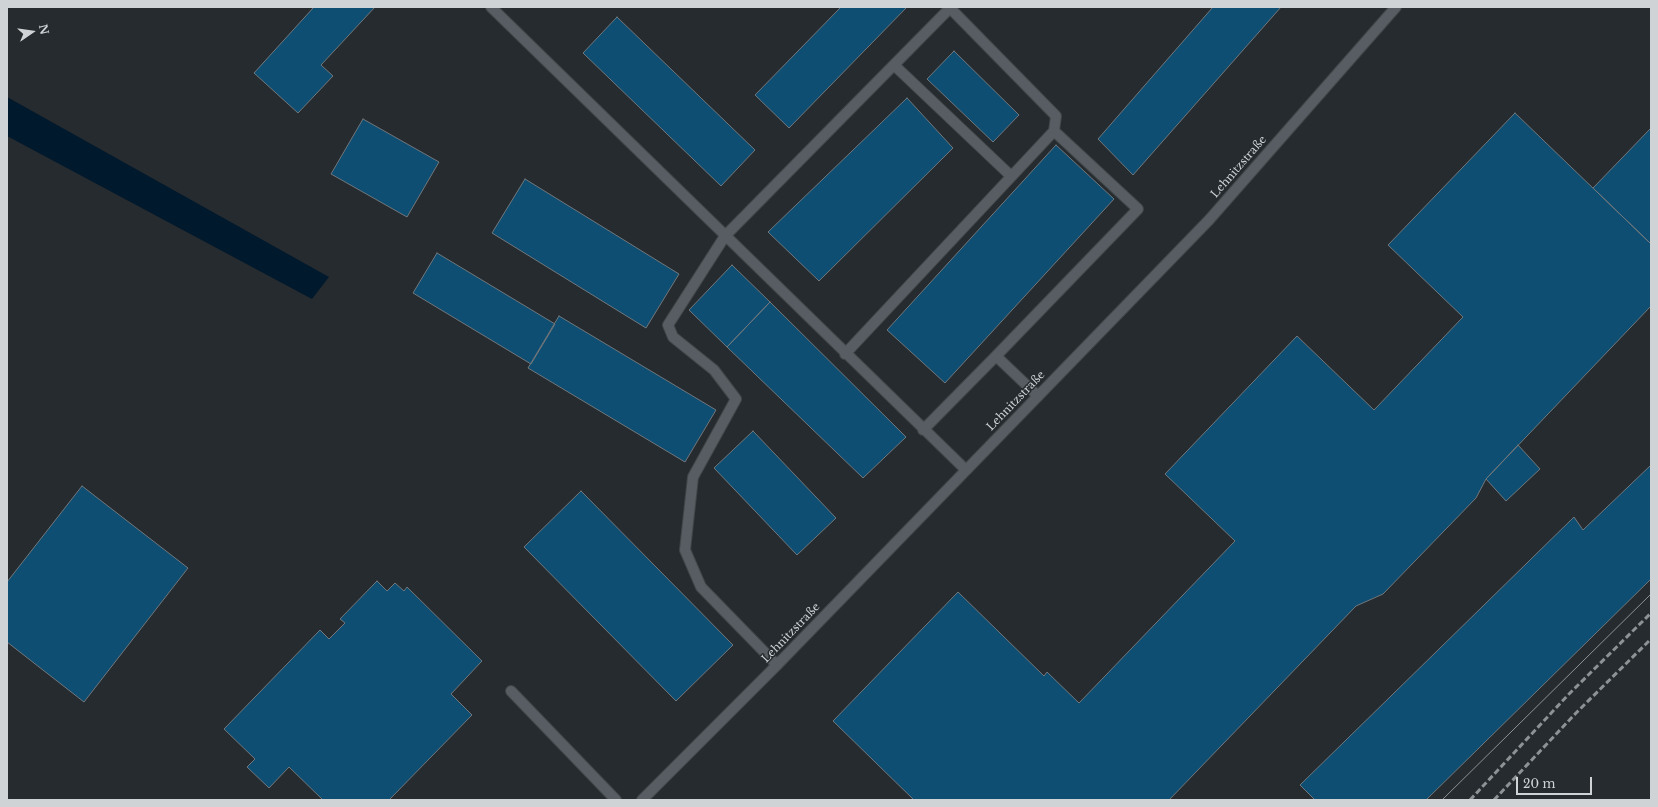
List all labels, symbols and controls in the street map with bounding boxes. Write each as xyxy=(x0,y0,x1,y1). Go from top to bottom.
north arrow xyxy=(12,12,52,52)
text: N xyxy=(36,23,52,36)
street label: Lehnitzstraße xyxy=(1209,133,1269,201)
street label: Lehnitzstraße xyxy=(984,368,1048,434)
street label: Lehnitzstraße xyxy=(759,600,823,666)
scale bar xyxy=(1518,769,1594,795)
text: 20 m xyxy=(1523,776,1555,791)

